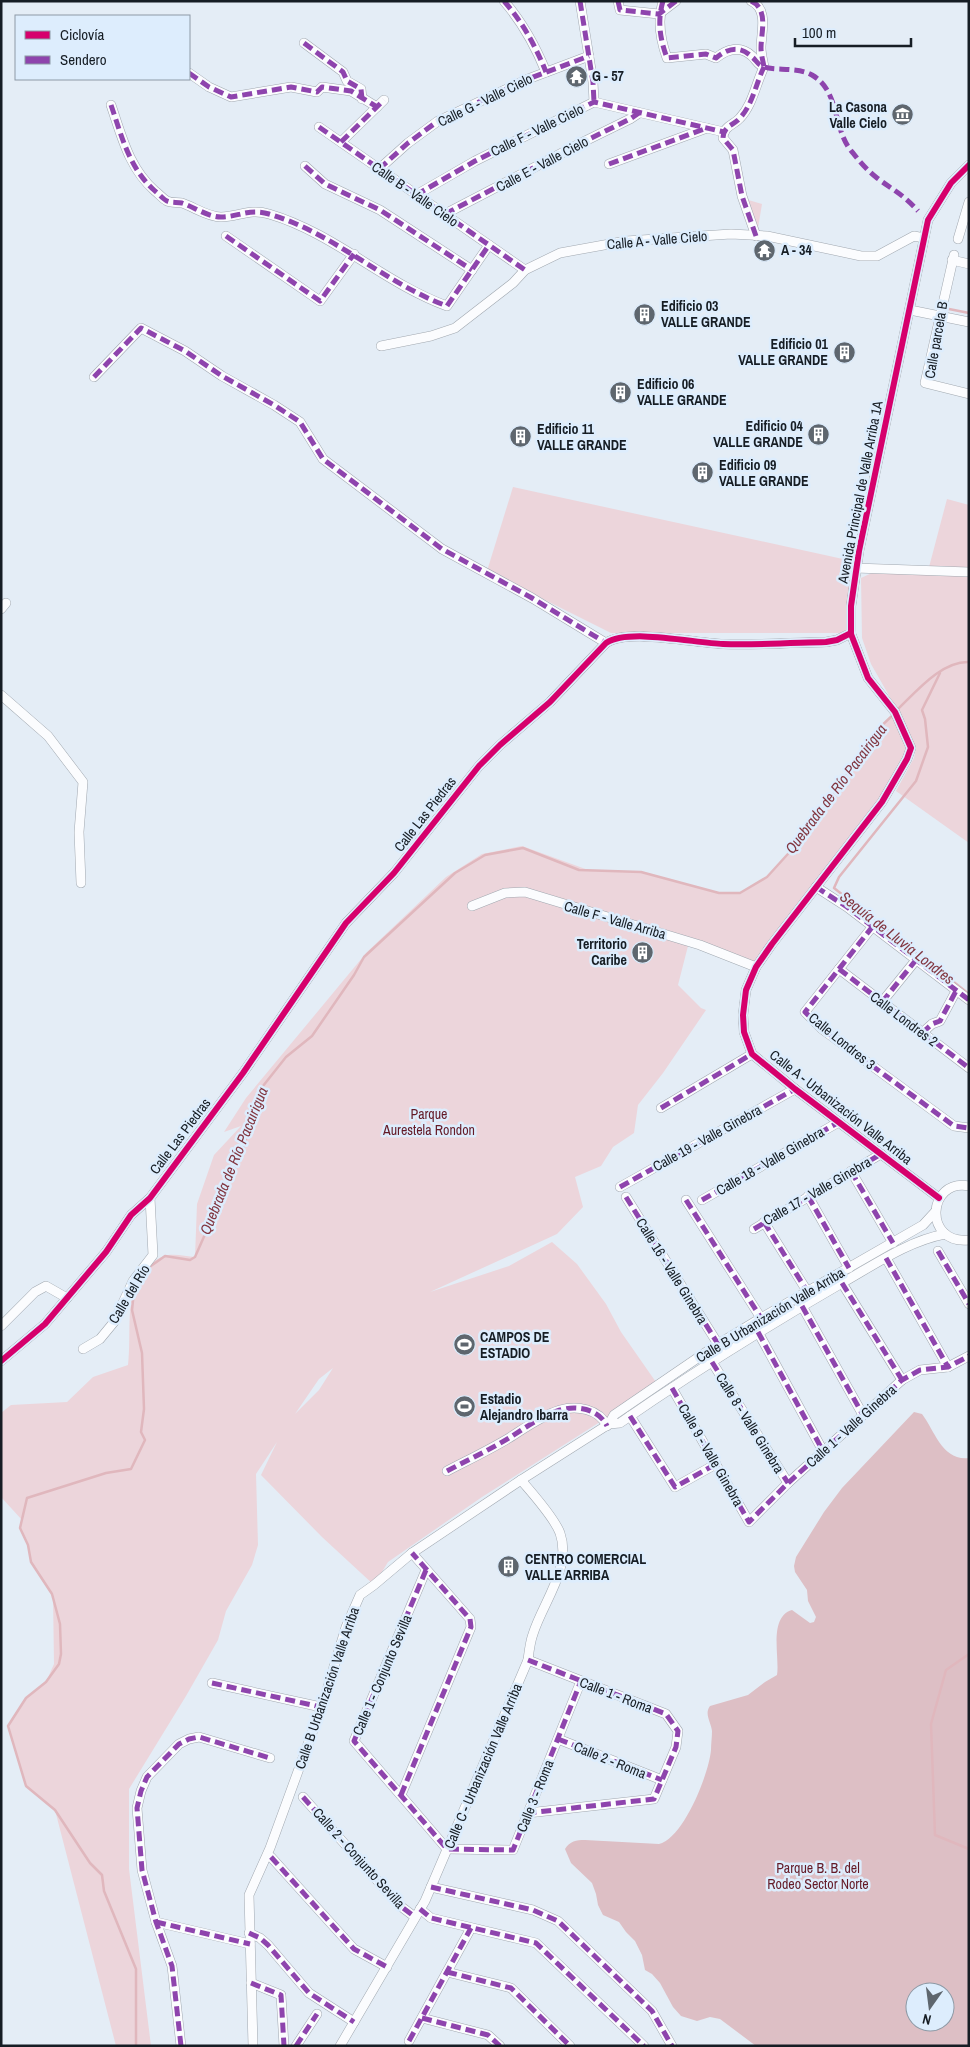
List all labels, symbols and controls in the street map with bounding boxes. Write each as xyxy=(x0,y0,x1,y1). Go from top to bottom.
legend xyxy=(15,15,190,80)
scale bar xyxy=(795,15,911,47)
text: 100 m xyxy=(802,22,836,43)
text: Ciclovía xyxy=(60,24,105,45)
text: Sendero xyxy=(60,49,107,70)
temple icon: G - 57 xyxy=(564,64,588,88)
place label: G - 57 xyxy=(592,67,625,85)
street label: Calle G - Valle Cielo xyxy=(435,69,535,131)
place label: La Casona Valle Cielo xyxy=(829,98,888,132)
street label: Calle F - Valle Cielo xyxy=(488,100,586,160)
museum icon: La Casona Valle Cielo xyxy=(891,103,915,127)
street label: Calle E - Valle Cielo xyxy=(493,132,591,196)
street label: Calle B - Valle Cielo xyxy=(368,157,462,231)
street label: Calle A - Valle Cielo xyxy=(606,227,708,253)
temple icon: A - 34 xyxy=(753,238,777,262)
place label: A - 34 xyxy=(781,241,812,259)
place label: Edificio 03 VALLE GRANDE xyxy=(661,297,751,331)
street label: Calle parcela B xyxy=(920,300,952,380)
building icon: Edificio 03 VALLE GRANDE xyxy=(633,302,657,326)
place label: Edificio 01 VALLE GRANDE xyxy=(738,335,829,369)
building icon: Edificio 01 VALLE GRANDE xyxy=(832,340,856,364)
place label: Edificio 06 VALLE GRANDE xyxy=(637,375,727,409)
building icon: Edificio 06 VALLE GRANDE xyxy=(609,380,633,404)
street label: Avenida Principal de Valle Arriba 1A xyxy=(833,399,887,586)
place label: Edificio 04 VALLE GRANDE xyxy=(713,417,804,451)
place label: Edificio 11 VALLE GRANDE xyxy=(537,420,627,454)
building icon: Edificio 04 VALLE GRANDE xyxy=(807,422,831,446)
building icon: Edificio 11 VALLE GRANDE xyxy=(509,425,533,449)
place label: Edificio 09 VALLE GRANDE xyxy=(719,456,809,490)
building icon: Edificio 09 VALLE GRANDE xyxy=(691,461,715,485)
water label: Quebrada de Río Pacairigua xyxy=(780,719,891,858)
street label: Calle Las Piedras xyxy=(390,773,460,855)
water label: Sequía de Lluvia Londres xyxy=(836,886,959,989)
street label: Calle F - Valle Arriba xyxy=(562,897,669,943)
place label: Territorio Caribe xyxy=(577,935,627,969)
building icon: Territorio Caribe xyxy=(631,940,655,964)
street label: Calle Londres 2 xyxy=(866,988,942,1050)
street label: Calle Londres 3 xyxy=(805,1009,879,1073)
street label: Calle A - Urbanización Valle Arriba xyxy=(766,1046,916,1169)
water label: Quebrada de Río Pacairigua xyxy=(194,1084,273,1238)
street label: Calle Las Piedras xyxy=(146,1094,215,1178)
street label: Calle 19 - Valle Ginebra xyxy=(649,1100,765,1175)
park label: Parque Aurestela Rondon xyxy=(382,1105,475,1139)
street label: Calle 18 - Valle Ginebra xyxy=(713,1122,828,1199)
street label: Calle 17 - Valle Ginebra xyxy=(760,1152,875,1229)
street label: Calle 16 - Valle Ginebra xyxy=(632,1215,712,1328)
street label: Calle del Río xyxy=(104,1261,154,1327)
street label: Calle B Urbanización Valle Arriba xyxy=(692,1263,848,1367)
place label: CAMPOS DE ESTADIO xyxy=(480,1328,550,1362)
sports icon: CAMPOS DE ESTADIO xyxy=(452,1333,476,1357)
street label: Calle 8 - Valle Ginebra xyxy=(712,1369,789,1477)
street label: Calle 1 - Valle Ginebra xyxy=(802,1380,900,1471)
place label: Estadio Alejandro Ibarra xyxy=(480,1390,569,1424)
sports icon: Estadio Alejandro Ibarra xyxy=(452,1395,476,1419)
street label: Calle 9 - Valle Ginebra xyxy=(674,1401,748,1510)
place label: CENTRO COMERCIAL VALLE ARRIBA xyxy=(525,1550,646,1584)
building icon: CENTRO COMERCIAL VALLE ARRIBA xyxy=(497,1555,521,1579)
street label: Calle B Urbanización Valle Arriba xyxy=(291,1604,363,1771)
street label: Calle 1 - Conjunto Sevilla xyxy=(348,1611,416,1738)
street label: Calle 1 - Roma xyxy=(577,1673,656,1717)
street label: Calle C - Urbanización Valle Arriba xyxy=(440,1680,526,1851)
street label: Calle 2 - Roma xyxy=(571,1737,649,1783)
street label: Calle 3 - Roma xyxy=(512,1757,558,1835)
street label: Calle 2 - Conjunto Sevilla xyxy=(309,1804,409,1913)
park label: Parque B. B. del Rodeo Sector Norte xyxy=(767,1859,869,1893)
north arrow xyxy=(905,1982,955,2032)
text: N xyxy=(921,2010,933,2029)

